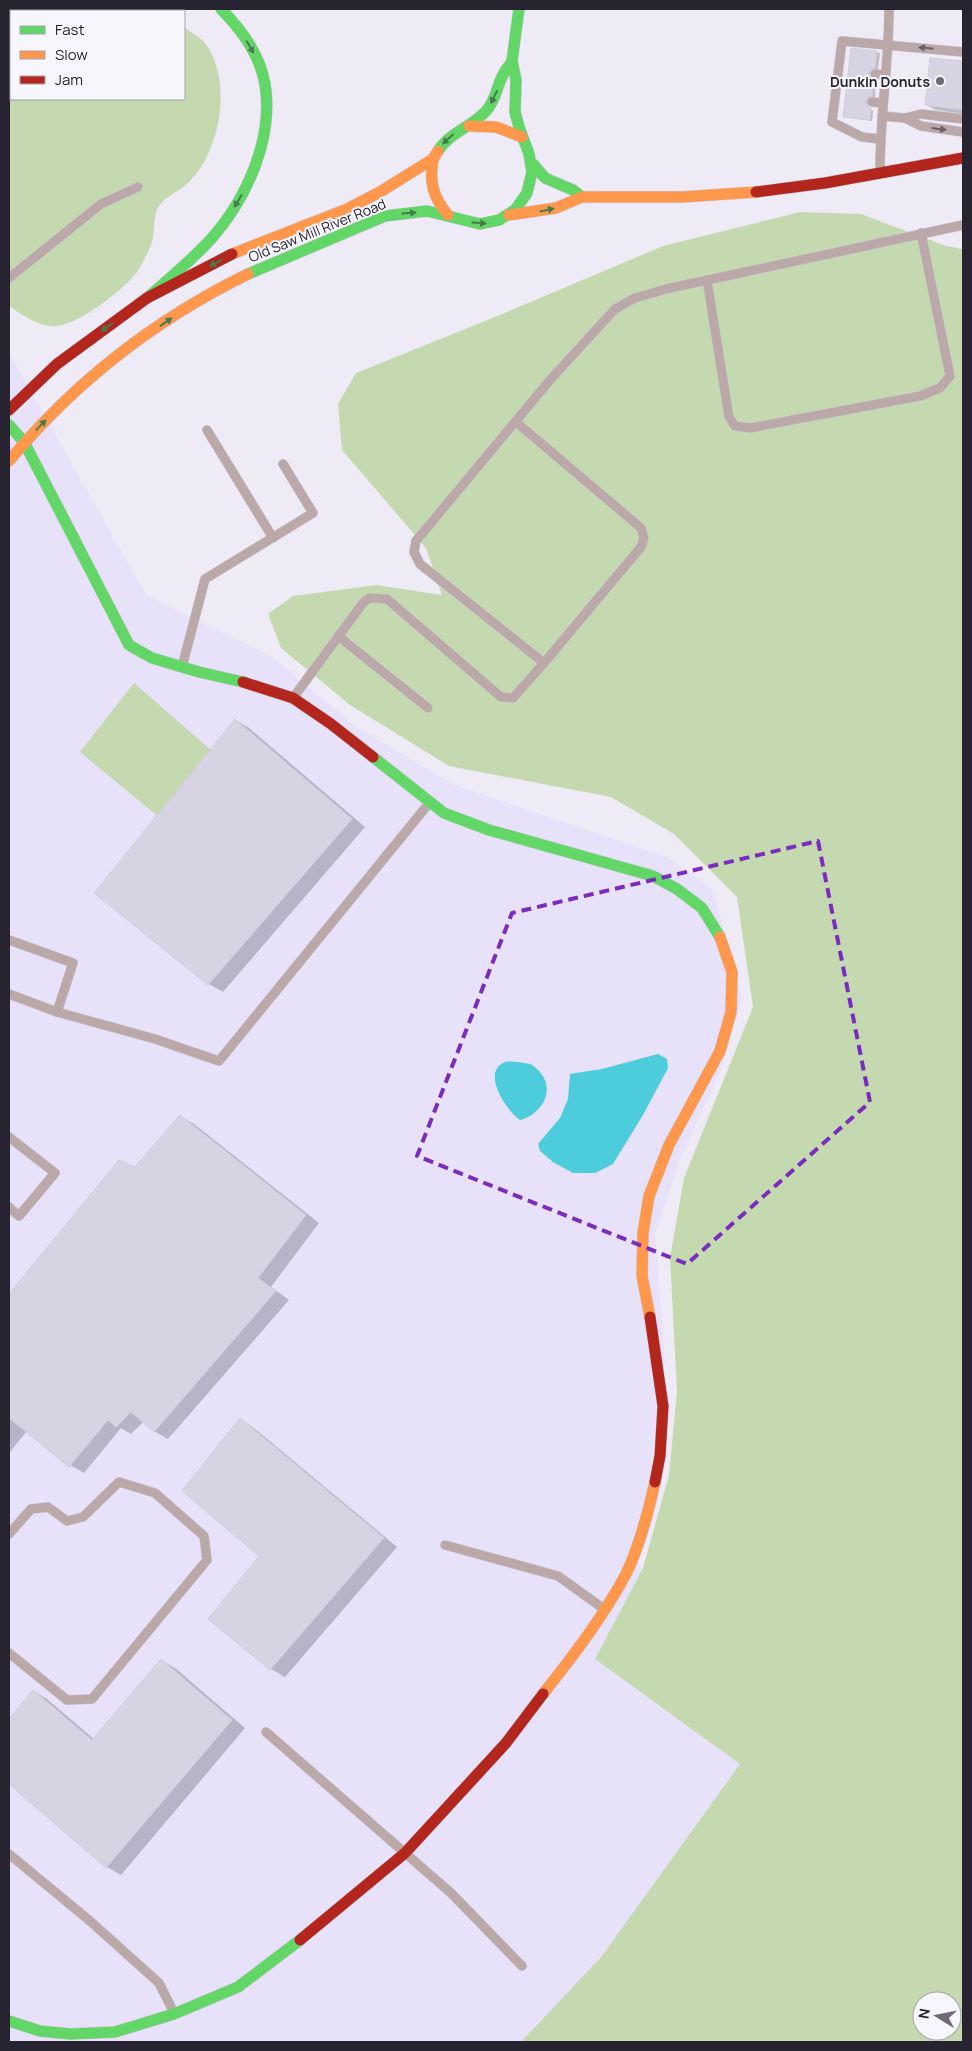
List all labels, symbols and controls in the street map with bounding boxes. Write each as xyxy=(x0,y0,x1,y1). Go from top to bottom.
legend xyxy=(10,10,185,100)
text: Fast xyxy=(55,19,84,40)
one-way arrow xyxy=(246,40,254,55)
text: Slow xyxy=(55,44,88,65)
one-way arrow xyxy=(917,44,933,52)
text: Jam xyxy=(55,69,83,90)
place label: Dunkin Donuts xyxy=(830,72,930,91)
marker: Dunkin Donuts xyxy=(934,75,946,87)
one-way arrow xyxy=(490,89,499,104)
one-way arrow xyxy=(931,125,947,133)
one-way arrow xyxy=(442,133,454,145)
one-way arrow xyxy=(233,194,243,208)
street label: Old Saw Mill River Road xyxy=(245,194,389,266)
one-way arrow xyxy=(539,206,554,214)
one-way arrow xyxy=(401,209,417,217)
one-way arrow xyxy=(471,220,487,228)
one-way arrow xyxy=(209,259,223,267)
one-way arrow xyxy=(160,317,173,327)
one-way arrow xyxy=(100,322,114,332)
one-way arrow xyxy=(35,419,47,431)
north arrow xyxy=(912,1991,962,2041)
text: N xyxy=(913,2007,934,2020)

